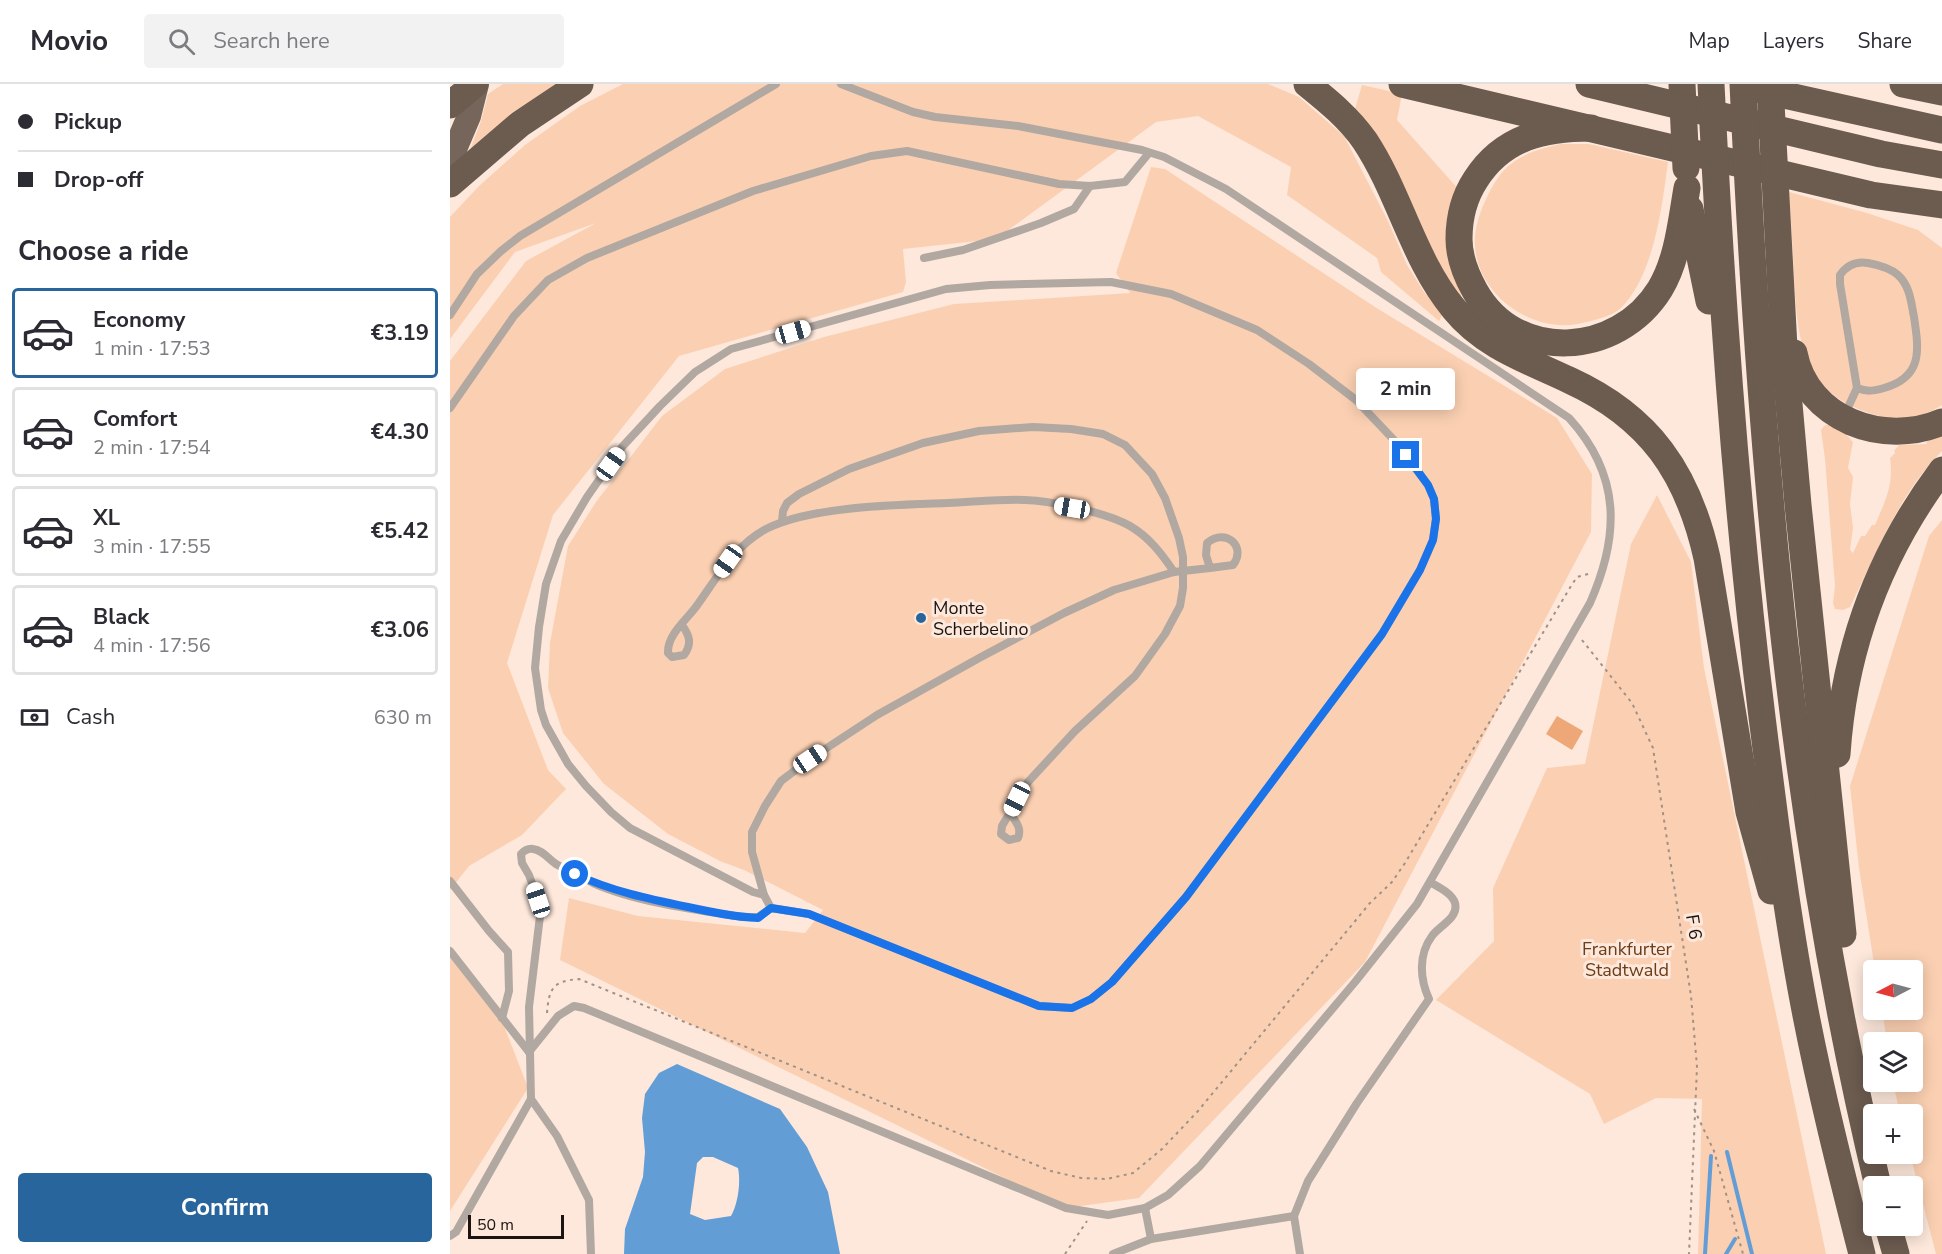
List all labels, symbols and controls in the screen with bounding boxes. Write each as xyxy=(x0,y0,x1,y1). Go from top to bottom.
search box xyxy=(144,14,564,68)
text: Movio xyxy=(30,22,108,60)
icon: search xyxy=(165,25,198,58)
text: Search here xyxy=(213,26,330,56)
text: Map xyxy=(1688,27,1730,55)
text: Layers xyxy=(1763,27,1824,55)
text: Share xyxy=(1857,27,1912,55)
text: Pickup xyxy=(54,107,122,137)
text: Drop-off xyxy=(54,165,143,195)
text: Choose a ride xyxy=(18,233,189,270)
text: Economy xyxy=(93,305,185,335)
icon: car xyxy=(21,306,75,360)
text: €3.19 xyxy=(371,318,429,348)
car xyxy=(773,318,813,346)
text: 1 min · 17:53 xyxy=(93,335,211,362)
callout: 2 min xyxy=(1356,368,1456,410)
text: 2 min xyxy=(1380,375,1431,402)
text: Comfort xyxy=(93,404,177,434)
icon: car xyxy=(21,405,75,459)
text: €4.30 xyxy=(371,417,429,447)
text: 2 min · 17:54 xyxy=(93,434,211,461)
route end xyxy=(1392,441,1419,468)
car xyxy=(593,444,629,484)
car xyxy=(1053,496,1091,520)
text: XL xyxy=(93,503,120,533)
icon: car xyxy=(21,504,75,558)
text: €5.42 xyxy=(371,516,429,546)
text: 3 min · 17:55 xyxy=(93,533,211,560)
car xyxy=(710,541,746,581)
place label: Monte Scherbelino xyxy=(933,596,1028,641)
text: Black xyxy=(93,602,149,632)
icon: car xyxy=(21,603,75,657)
marker: Monte Scherbelino xyxy=(914,611,928,625)
text: €3.06 xyxy=(371,615,429,645)
text: 4 min · 17:56 xyxy=(93,632,211,659)
icon: cash xyxy=(18,701,51,734)
text: Cash xyxy=(66,702,115,732)
text: 630 m xyxy=(374,704,432,731)
car xyxy=(790,741,830,777)
car xyxy=(1001,779,1033,819)
route start xyxy=(561,860,588,887)
car xyxy=(524,880,552,920)
street label: F 6 xyxy=(1680,913,1708,941)
park label: Frankfurter Stadtwald xyxy=(1582,937,1673,982)
north arrow xyxy=(1863,960,1923,1020)
map controls xyxy=(1863,960,1923,1236)
button: layers xyxy=(1863,1032,1923,1092)
button: + xyxy=(1863,1104,1923,1164)
button: Confirm xyxy=(18,1173,432,1242)
button: − xyxy=(1863,1176,1923,1236)
scale bar xyxy=(468,1212,564,1240)
text: 50 m xyxy=(477,1214,514,1236)

